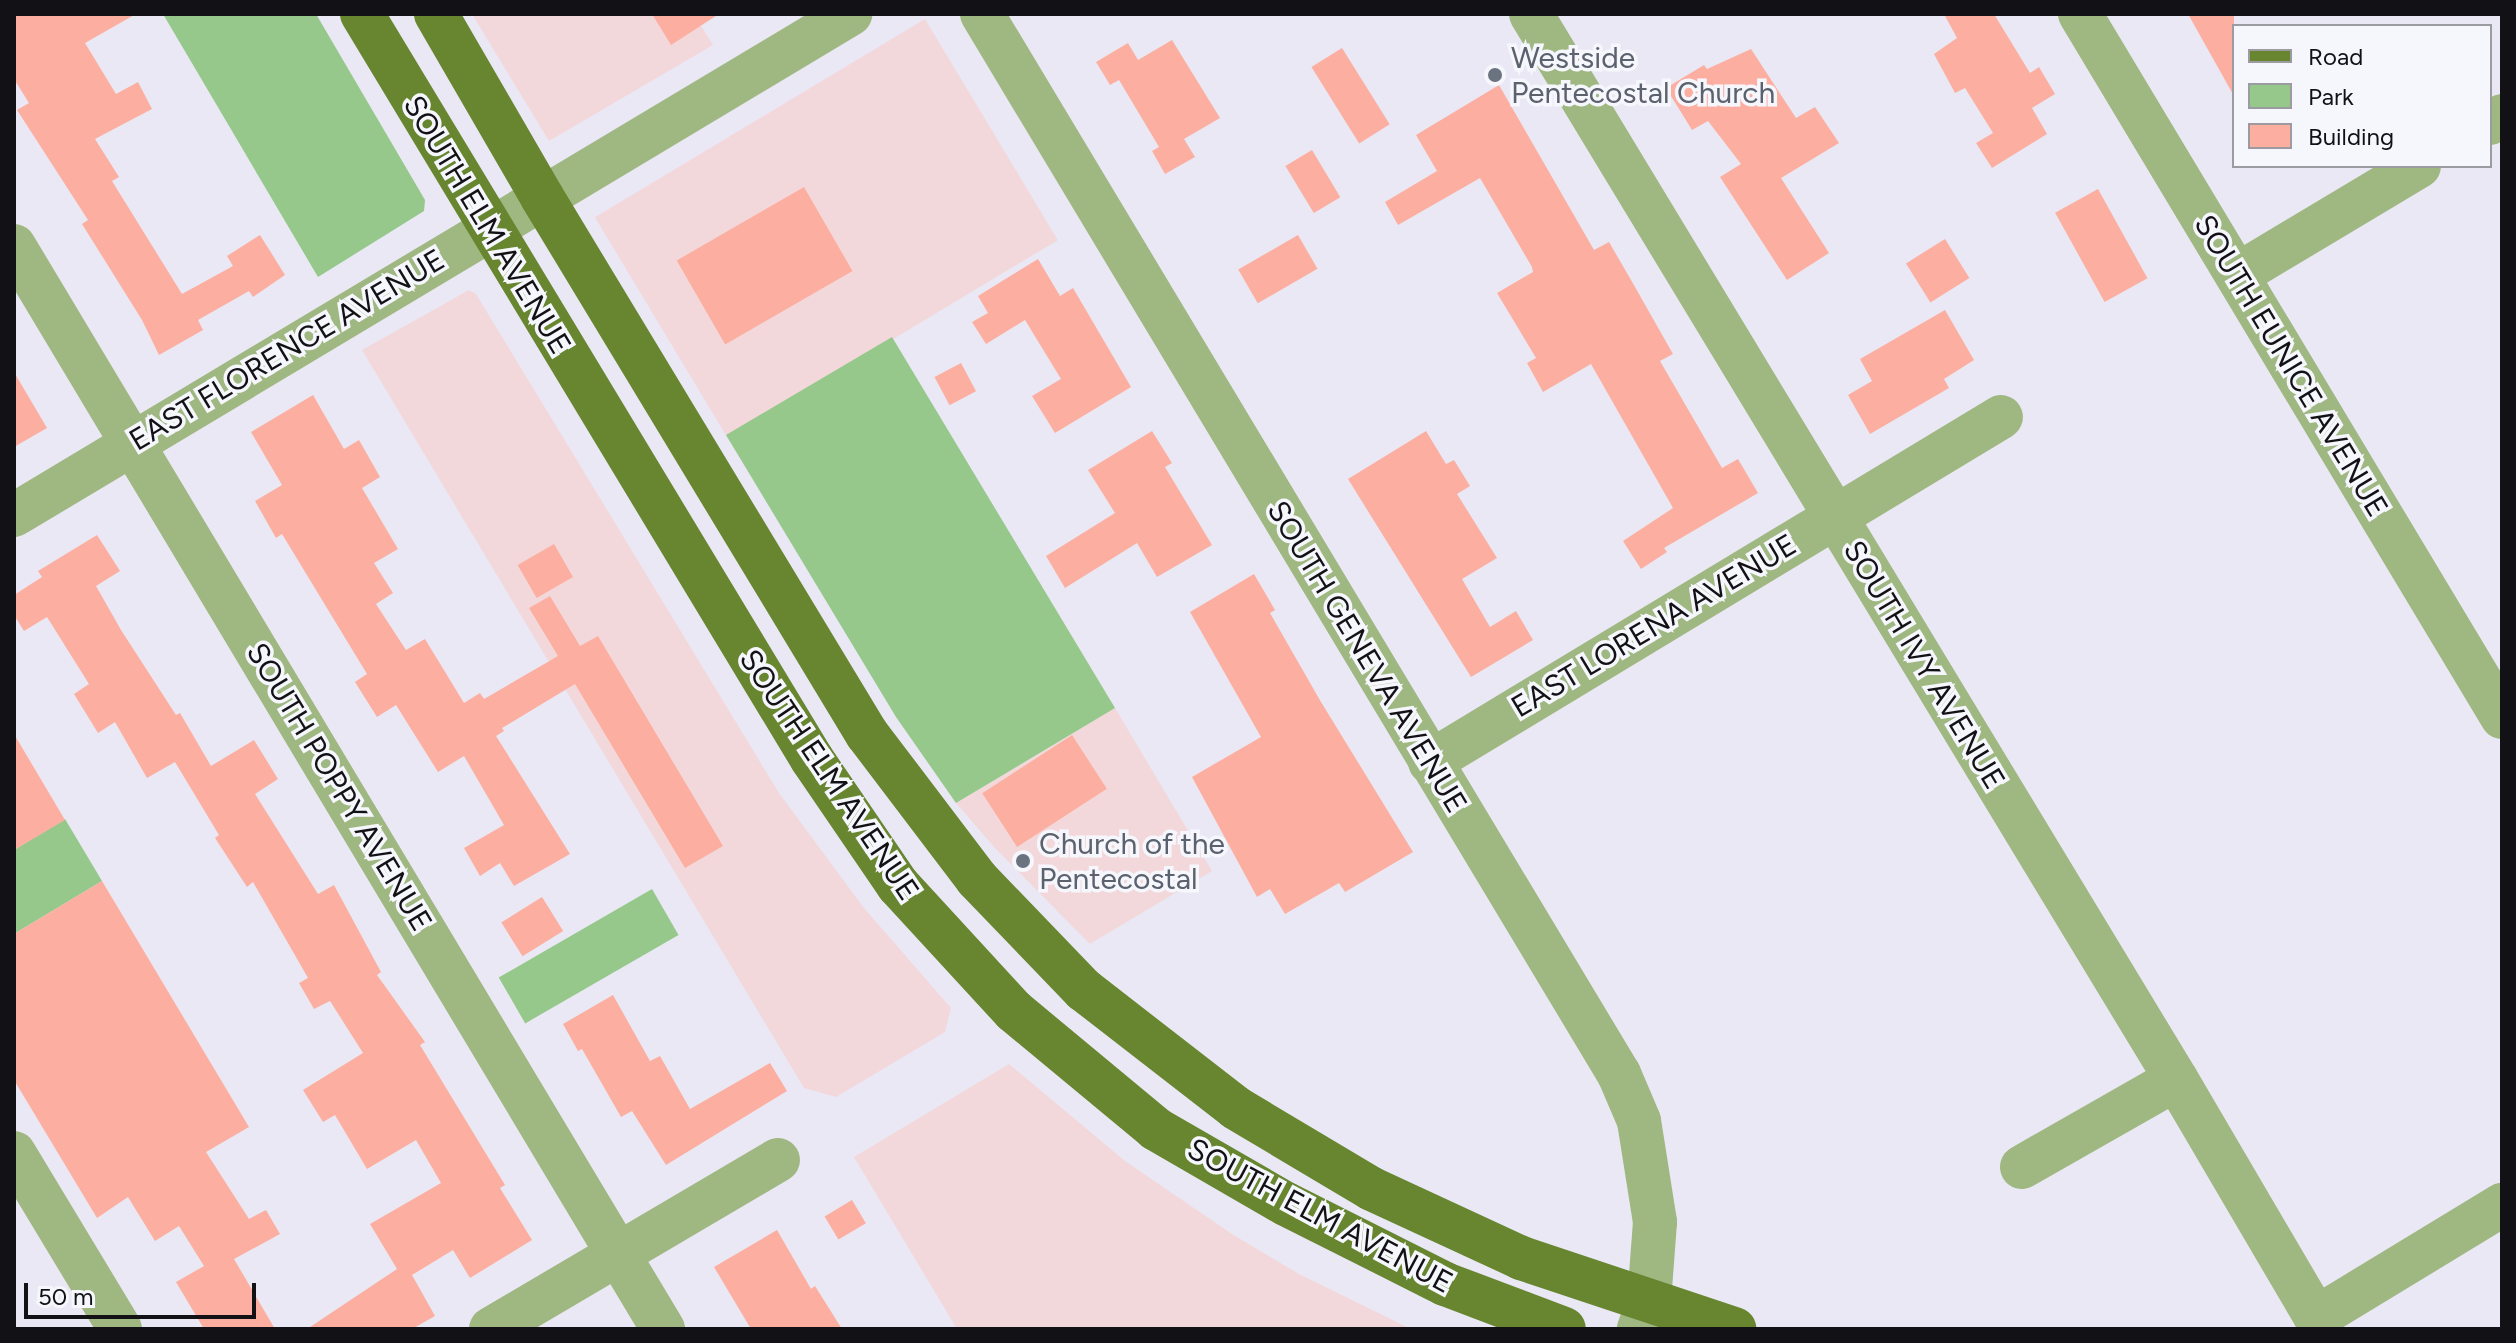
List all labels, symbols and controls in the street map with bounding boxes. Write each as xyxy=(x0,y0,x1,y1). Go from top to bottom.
legend xyxy=(2232,24,2492,168)
place label: Westside Pentecostal Church xyxy=(1511,40,1775,110)
text: Road xyxy=(2308,42,2363,71)
marker: Westside Pentecostal Church xyxy=(1486,66,1504,84)
text: Park xyxy=(2308,82,2354,111)
street label: SOUTH ELM AVENUE xyxy=(396,89,578,361)
text: Building xyxy=(2308,122,2394,151)
street label: SOUTH EUNICE AVENUE xyxy=(2186,208,2396,524)
street label: EAST FLORENCE AVENUE xyxy=(123,242,451,458)
street label: SOUTH GENEVA AVENUE xyxy=(1259,494,1475,820)
street label: EAST LORENA AVENUE xyxy=(1505,527,1803,725)
street label: SOUTH IVY AVENUE xyxy=(1836,534,2012,796)
street label: SOUTH POPPY AVENUE xyxy=(239,636,439,938)
street label: SOUTH ELM AVENUE xyxy=(732,643,926,907)
place label: Church of the Pentecostal xyxy=(1039,826,1225,896)
marker: Church of the Pentecostal xyxy=(1014,852,1032,870)
street label: SOUTH ELM AVENUE xyxy=(1181,1131,1459,1301)
scale bar xyxy=(28,1267,260,1317)
text: 50 m xyxy=(38,1282,94,1311)

